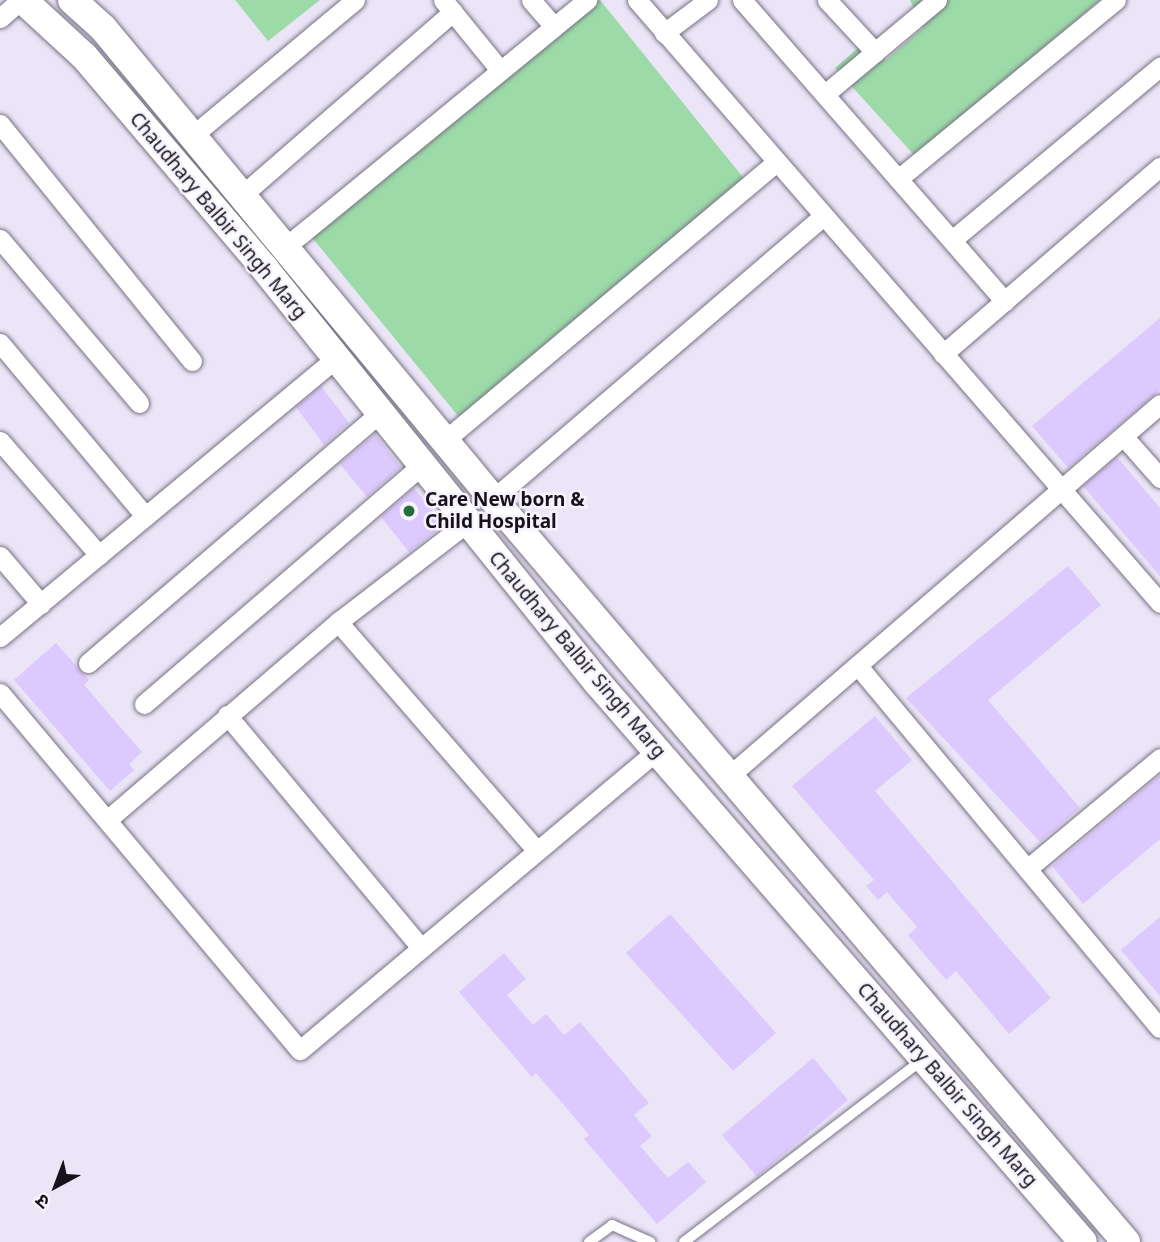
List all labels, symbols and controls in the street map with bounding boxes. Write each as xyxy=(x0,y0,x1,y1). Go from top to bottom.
street label: Chaudhary Balbir Singh Marg xyxy=(125,108,311,324)
place label: Care New born & Child Hospital xyxy=(425,489,585,533)
marker: Care New born & Child Hospital xyxy=(399,501,419,521)
street label: Chaudhary Balbir Singh Marg xyxy=(484,547,670,763)
street label: Chaudhary Balbir Singh Marg xyxy=(852,978,1042,1192)
north arrow xyxy=(21,1151,91,1221)
text: उ xyxy=(29,1188,55,1215)

